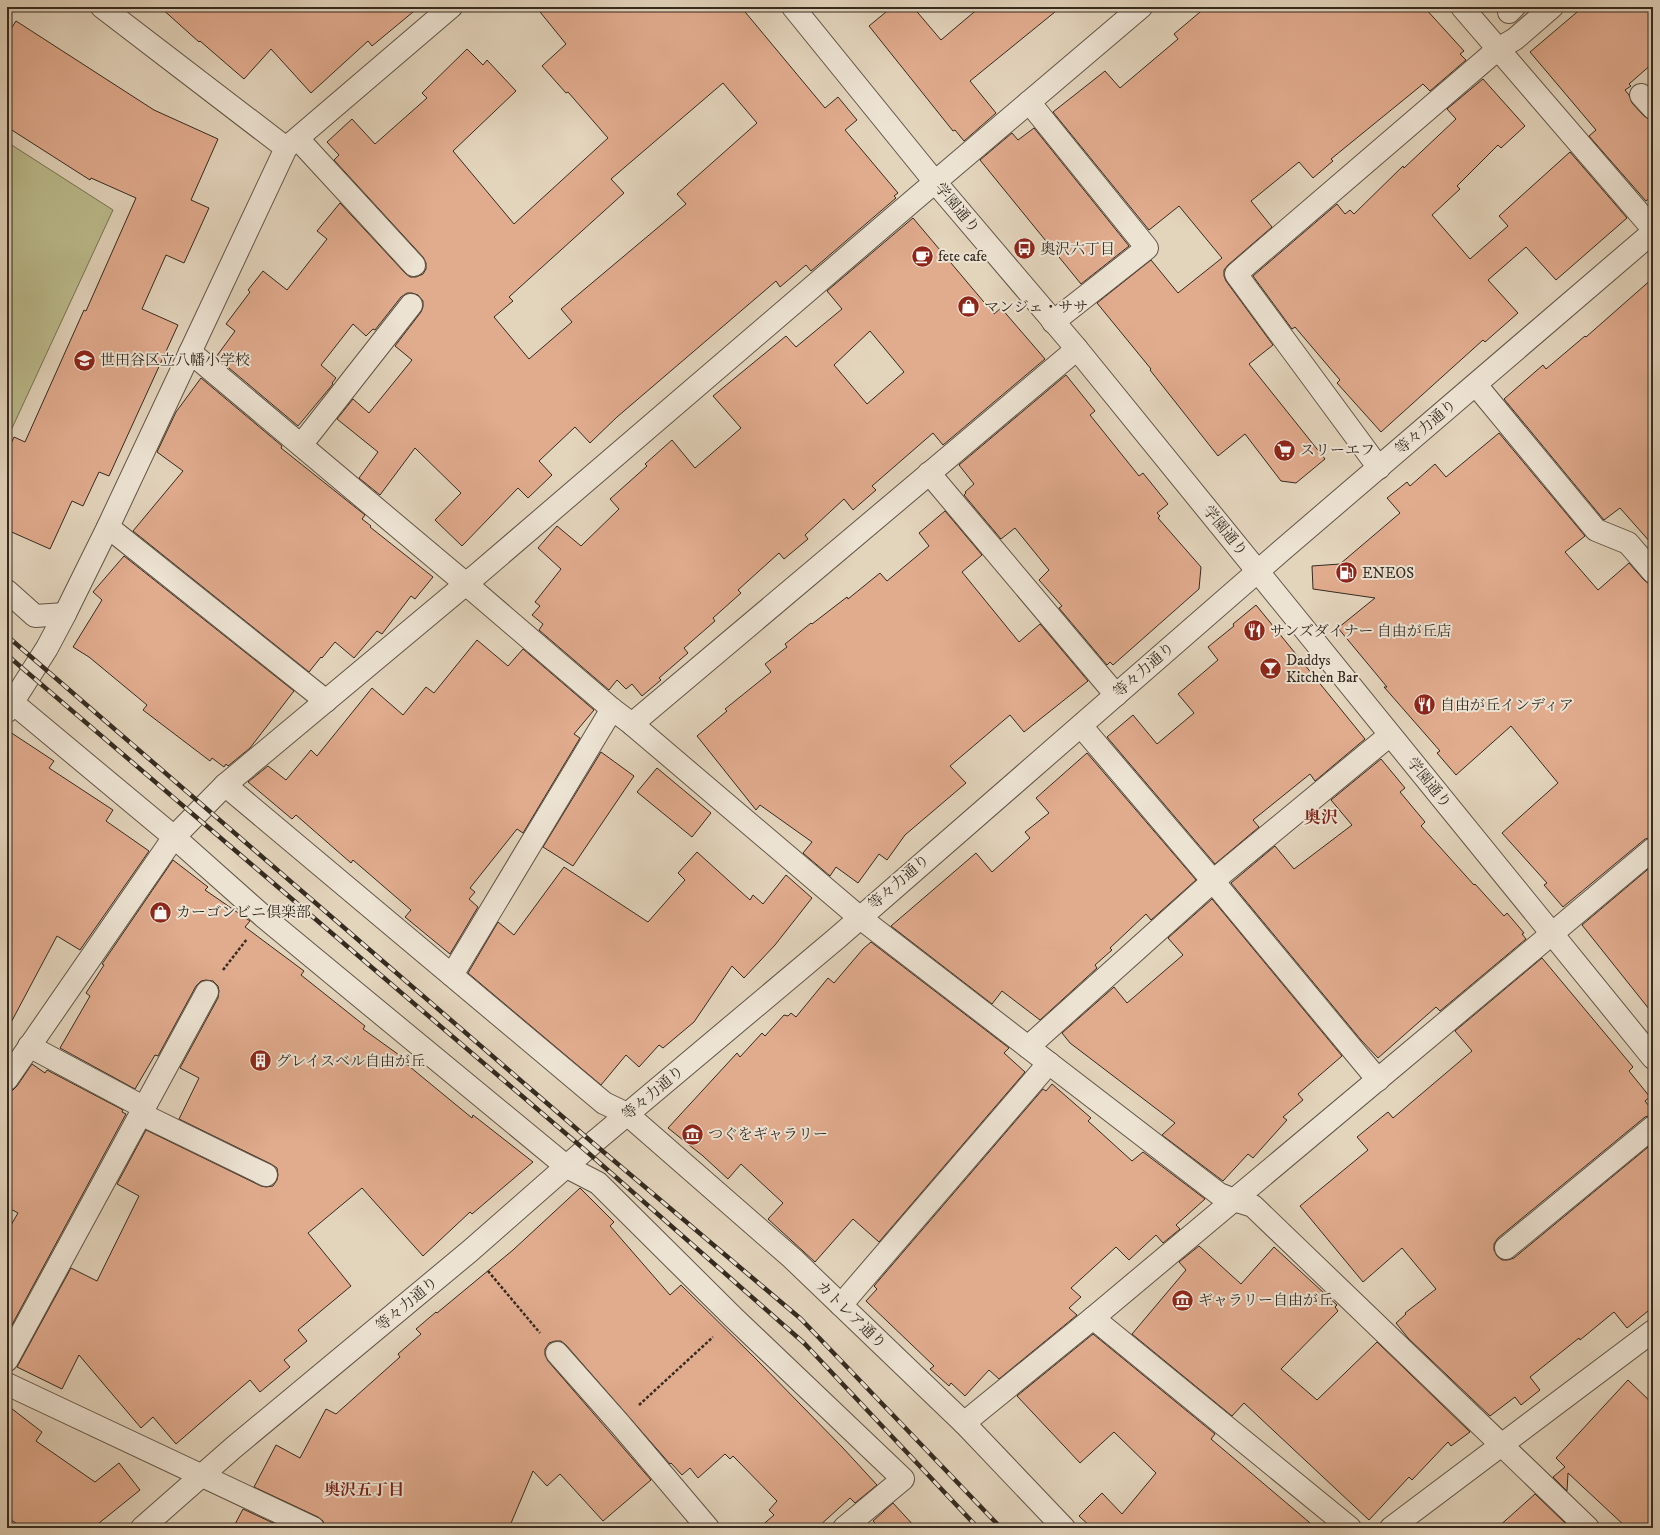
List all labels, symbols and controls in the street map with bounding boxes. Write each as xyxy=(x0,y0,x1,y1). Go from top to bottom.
street label: 学園通り xyxy=(930,179,984,237)
bus stop icon: 奥沢六丁目 xyxy=(1012,236,1038,262)
place label: 奥沢六丁目 xyxy=(1040,240,1115,259)
cafe icon: fete cafe xyxy=(909,243,935,269)
place label: fete cafe xyxy=(938,247,987,266)
shop icon: マンジェ・ササ xyxy=(956,294,982,320)
place label: マンジェ・ササ xyxy=(984,298,1088,317)
school or university icon: 世田谷区立八幡小学校 xyxy=(72,347,98,373)
place label: 世田谷区立八幡小学校 xyxy=(100,351,250,370)
street label: 等々力通り xyxy=(1391,395,1461,459)
supermarket icon: スリーエフ xyxy=(1272,437,1298,463)
place label: スリーエフ xyxy=(1300,441,1375,460)
street label: 学園通り xyxy=(1199,502,1251,560)
fuel station icon: ENEOS xyxy=(1334,560,1360,586)
place label: ENEOS xyxy=(1362,564,1414,583)
restaurant icon: サンズダイナー 自由が丘店 xyxy=(1242,618,1268,644)
place label: サンズダイナー 自由が丘店 xyxy=(1270,622,1452,641)
street label: 等々力通り xyxy=(1109,638,1179,702)
place label: Daddys Kitchen Bar xyxy=(1286,651,1359,687)
bar icon: Daddys Kitchen Bar xyxy=(1257,656,1283,682)
restaurant icon: 自由が丘インディア xyxy=(1411,692,1437,718)
place label: 自由が丘インディア xyxy=(1440,696,1574,715)
street label: 学園通り xyxy=(1403,754,1455,812)
district label: 奥沢 xyxy=(1304,807,1338,829)
street label: 等々力通り xyxy=(864,850,934,914)
shop icon: カーゴンビニ倶楽部 xyxy=(148,899,174,925)
place label: カーゴンビニ倶楽部 xyxy=(176,903,311,922)
building icon: グレイスベル自由が丘 xyxy=(248,1048,274,1074)
place label: グレイスベル自由が丘 xyxy=(276,1052,425,1071)
street label: 等々力通り xyxy=(618,1062,688,1124)
museum icon: つぐをギャラリー xyxy=(680,1121,706,1147)
place label: つぐをギャラリー xyxy=(708,1125,828,1144)
street label: 等々力通り xyxy=(372,1273,442,1335)
street label: カトレア通り xyxy=(812,1277,890,1353)
museum icon: ギャラリー自由が丘 xyxy=(1170,1287,1196,1313)
place label: ギャラリー自由が丘 xyxy=(1198,1291,1333,1310)
district label: 奥沢五丁目 xyxy=(324,1480,404,1500)

